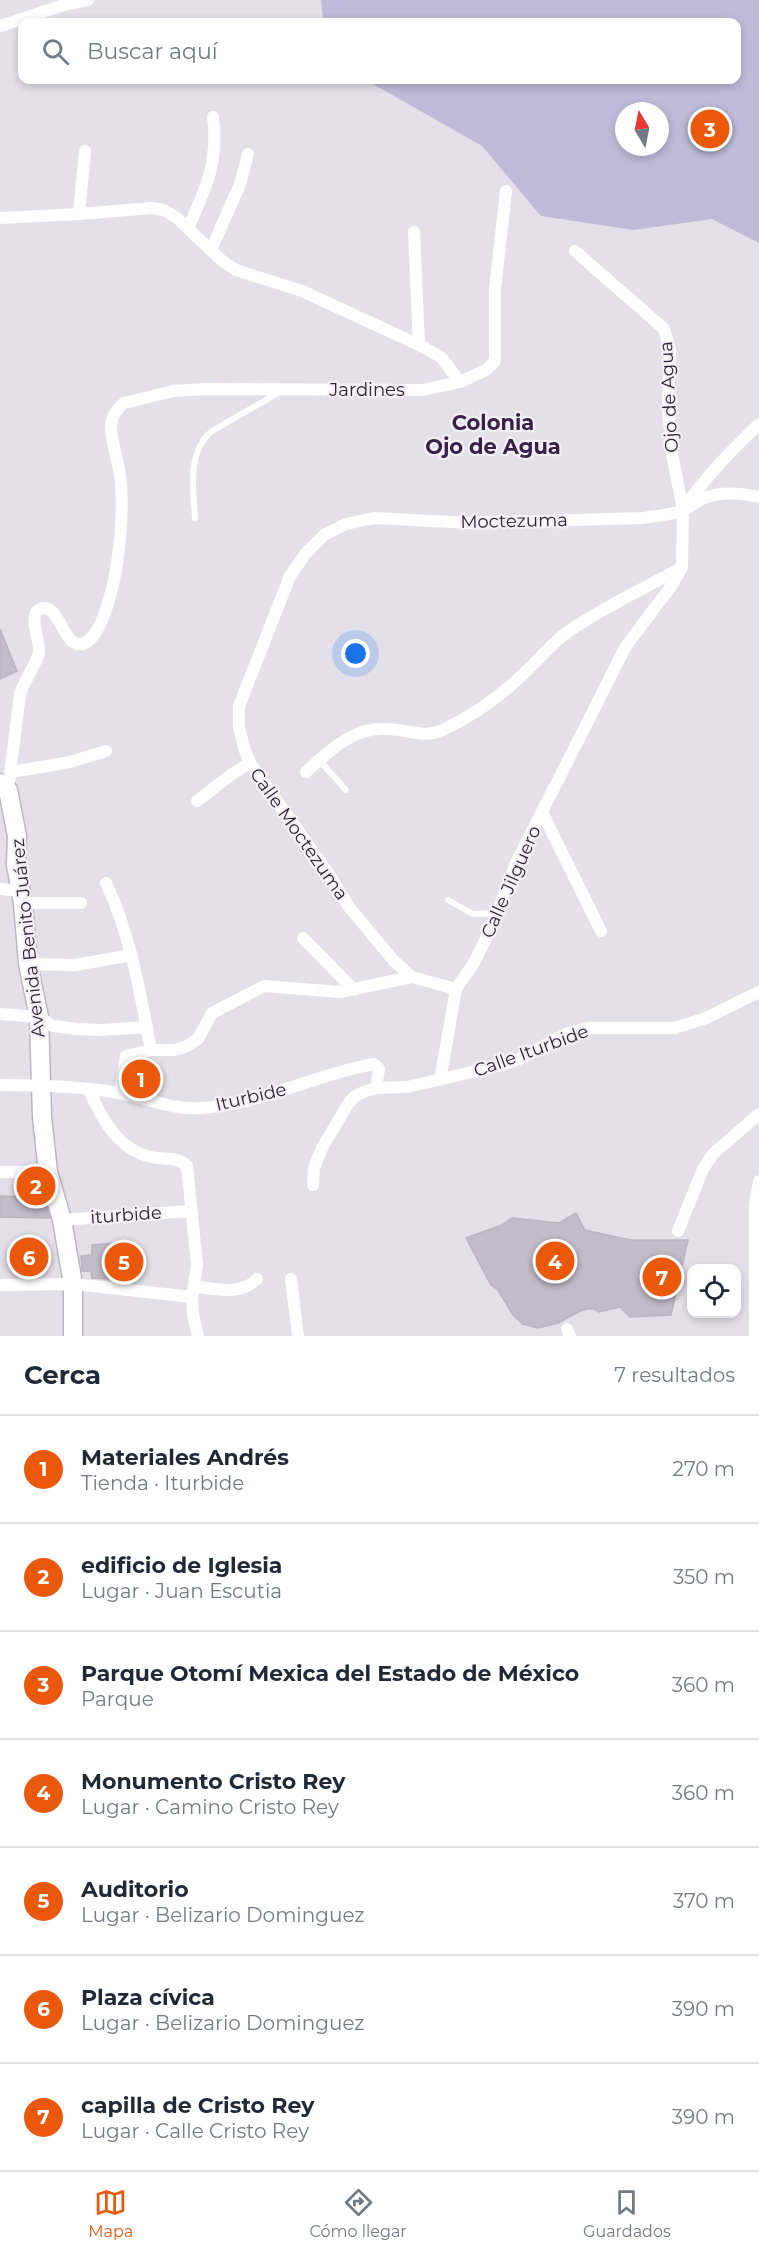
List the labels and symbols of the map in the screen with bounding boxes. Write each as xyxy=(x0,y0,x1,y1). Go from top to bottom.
north arrow xyxy=(615,102,669,156)
pin: 3 xyxy=(690,106,730,152)
street label: Ojo de Agua xyxy=(655,341,683,453)
street label: Jardines xyxy=(328,379,405,401)
district label: Colonia Ojo de Agua xyxy=(425,410,561,459)
street label: Moctezuma xyxy=(460,509,568,533)
your location xyxy=(341,639,370,668)
street label: Calle Moctezuma xyxy=(245,764,353,904)
street label: Calle Jilguero xyxy=(476,822,546,942)
street label: Avenida Benito Juárez xyxy=(7,837,49,1039)
street label: Calle Iturbide xyxy=(471,1020,592,1082)
pin: 1 xyxy=(122,1056,160,1102)
street label: Iturbide xyxy=(213,1078,289,1116)
pin: 2 xyxy=(16,1164,56,1208)
street label: iturbide xyxy=(90,1202,162,1228)
pin: 6 xyxy=(9,1234,48,1280)
pin: 4 xyxy=(536,1238,574,1284)
pin: 5 xyxy=(104,1240,144,1284)
pin: 7 xyxy=(642,1254,682,1300)

